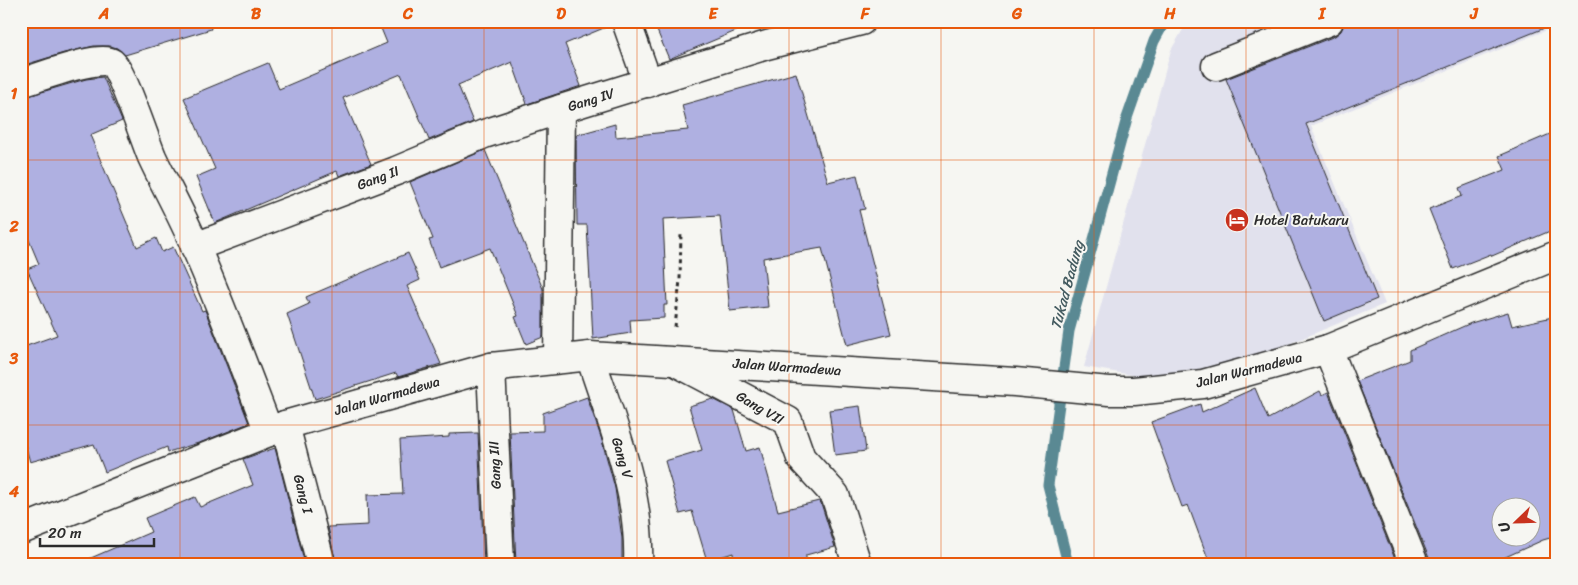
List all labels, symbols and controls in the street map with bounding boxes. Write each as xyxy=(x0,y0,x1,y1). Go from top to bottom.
text: A xyxy=(98,0,109,28)
text: B xyxy=(251,0,262,28)
text: C xyxy=(402,0,414,28)
text: D xyxy=(556,0,566,28)
text: E xyxy=(709,0,719,28)
text: F xyxy=(860,0,871,28)
text: G xyxy=(1011,0,1023,28)
text: H xyxy=(1163,0,1176,28)
text: I xyxy=(1318,0,1327,28)
text: J xyxy=(1469,0,1479,28)
text: 1 xyxy=(11,79,18,108)
street label: Gang IV xyxy=(564,81,618,119)
street label: Gang II xyxy=(353,158,404,198)
hotel icon: Hotel Batukaru xyxy=(1224,207,1250,233)
place label: Hotel Batukaru xyxy=(1254,208,1349,233)
text: 2 xyxy=(8,212,19,241)
water label: Tukad Badung xyxy=(1043,236,1092,332)
text: 3 xyxy=(9,344,19,373)
street label: Jalan Warmadewa xyxy=(1192,345,1305,396)
street label: Jalan Warmadewa xyxy=(731,351,842,383)
street label: Jalan Warmadewa xyxy=(330,369,443,423)
street label: Gang VII xyxy=(731,384,789,432)
street label: Gang V xyxy=(604,434,640,482)
street label: Gang III xyxy=(481,440,509,490)
street label: Gang I xyxy=(286,472,321,518)
text: 4 xyxy=(8,477,19,506)
north arrow xyxy=(1490,498,1540,548)
scale bar xyxy=(40,515,154,547)
text: U xyxy=(1491,517,1518,536)
text: 20 m xyxy=(48,520,82,546)

